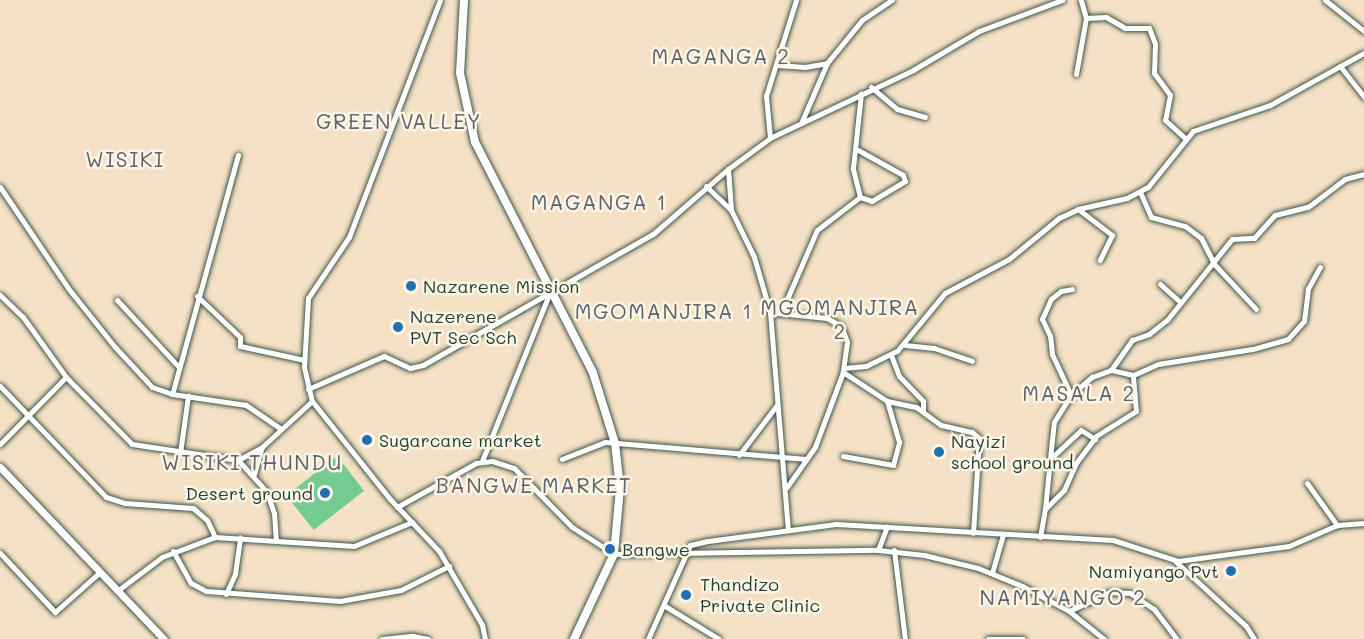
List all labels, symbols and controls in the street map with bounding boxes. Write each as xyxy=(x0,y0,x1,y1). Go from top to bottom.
district label: MAGANGA 2 xyxy=(652,43,790,69)
district label: GREEN VALLEY xyxy=(316,108,482,134)
district label: WISIKI xyxy=(85,146,165,172)
district label: MAGANGA 1 xyxy=(531,189,667,215)
place label: Nazarene Mission xyxy=(423,275,579,297)
marker: Nazarene Mission xyxy=(404,279,418,293)
district label: MGOMANJIRA 2 xyxy=(760,294,920,344)
district label: MGOMANJIRA 1 xyxy=(575,298,753,324)
place label: Nazerene PVT Sec Sch xyxy=(410,306,516,348)
marker: Nazerene PVT Sec Sch xyxy=(391,320,405,334)
district label: MASALA 2 xyxy=(1022,380,1136,406)
place label: Sugarcane market xyxy=(379,429,542,451)
place label: Nayizi school ground xyxy=(951,431,1073,474)
marker: Sugarcane market xyxy=(360,433,374,447)
marker: Nayizi school ground xyxy=(932,445,946,459)
district label: WISIKI THUNDU xyxy=(161,449,343,475)
district label: BANGWE MARKET xyxy=(436,472,632,498)
place label: Desert ground xyxy=(186,482,313,504)
marker: Desert ground xyxy=(318,486,332,500)
place label: Bangwe xyxy=(622,538,690,560)
marker: Bangwe xyxy=(603,542,617,556)
place label: Namiyango Pvt xyxy=(1089,560,1219,582)
marker: Namiyango Pvt xyxy=(1224,564,1238,578)
place label: Thandizo Private Clinic xyxy=(700,574,820,616)
district label: NAMIYANGO 2 xyxy=(980,584,1146,610)
marker: Thandizo Private Clinic xyxy=(677,586,695,604)

